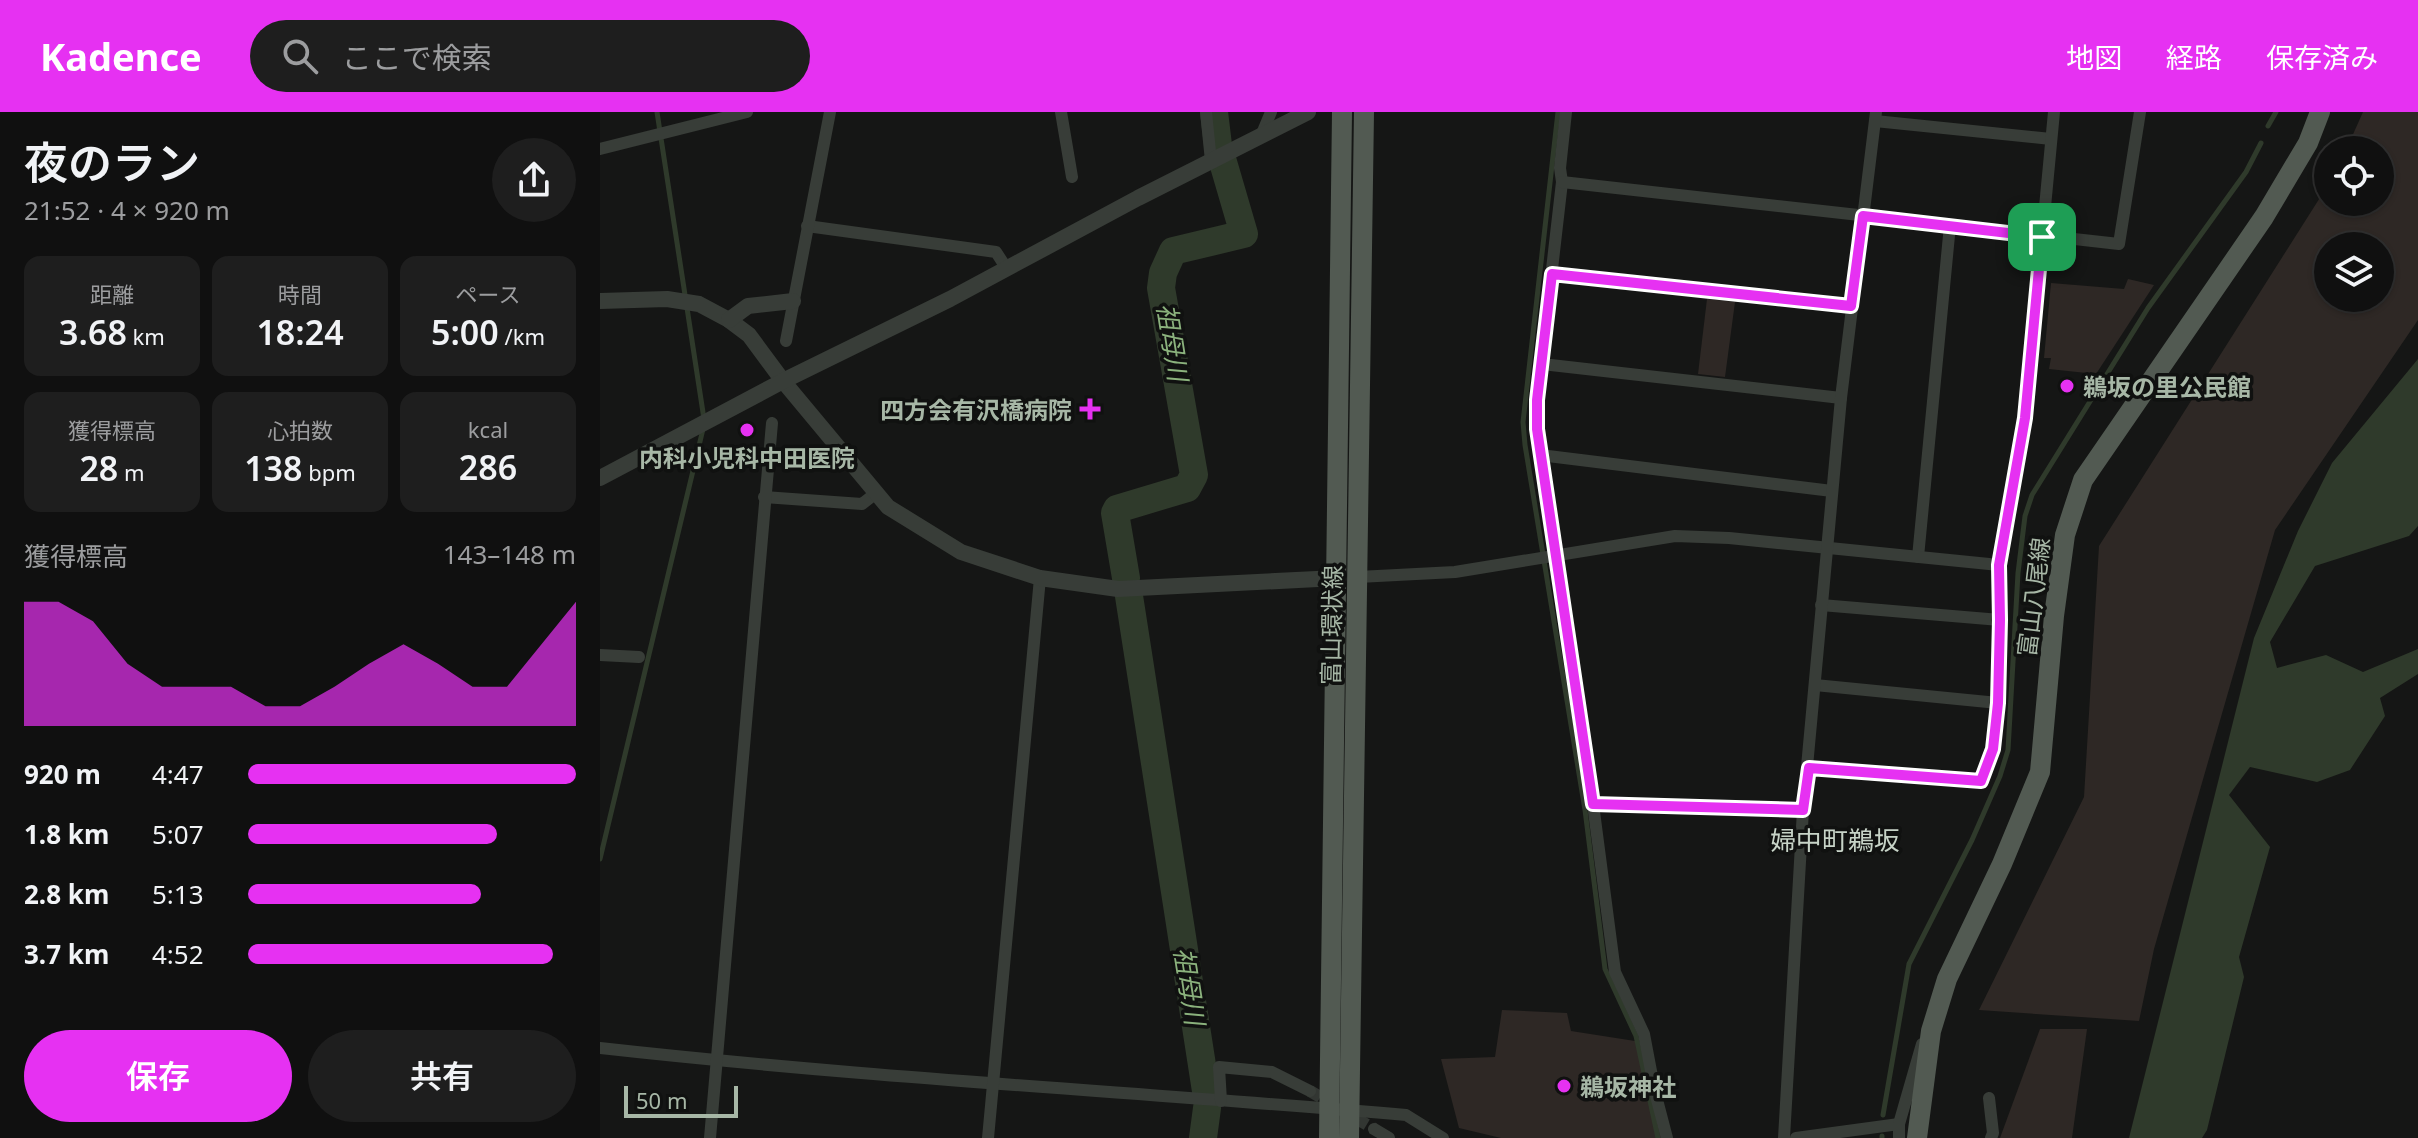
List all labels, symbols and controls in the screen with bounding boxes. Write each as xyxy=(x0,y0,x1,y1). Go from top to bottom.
search box xyxy=(250,20,810,92)
text: Kadence xyxy=(40,30,202,82)
icon: search xyxy=(278,34,322,78)
text: ここで検索 xyxy=(342,37,492,78)
text: 地図 xyxy=(2066,38,2122,76)
text: 経路 xyxy=(2166,38,2222,76)
text: 保存済み xyxy=(2266,38,2378,76)
text: 夜のラン xyxy=(24,132,200,192)
map controls xyxy=(2314,136,2394,312)
button: locate xyxy=(2314,136,2394,216)
button: share xyxy=(492,138,576,222)
text: 21:52 · 4 × 920 m xyxy=(24,192,230,228)
pin xyxy=(2008,203,2076,271)
icon: arrive xyxy=(2020,215,2064,259)
button: layers xyxy=(2314,232,2394,312)
text: 距離 xyxy=(90,279,134,309)
text: 時間 xyxy=(278,279,322,309)
text: ペース xyxy=(456,279,520,309)
water label: 祖母川 xyxy=(1149,301,1197,386)
text: 3.68 xyxy=(59,309,127,355)
text: 18:24 xyxy=(256,309,344,355)
text: 5:00 xyxy=(431,309,499,355)
text: km xyxy=(127,321,165,351)
text: /km xyxy=(499,321,545,351)
place label: 鵜坂の里公民館 xyxy=(2083,370,2251,403)
marker: 鵜坂の里公民館 xyxy=(2058,377,2076,395)
place label: 四方会有沢橋病院 xyxy=(880,393,1072,426)
marker: 四方会有沢橋病院 xyxy=(1079,398,1101,420)
text: kcal xyxy=(468,414,508,444)
text: 獲得標高 xyxy=(68,415,156,445)
text: 心拍数 xyxy=(267,415,333,445)
marker: 内科小児科中田医院 xyxy=(738,421,756,439)
place label: 内科小児科中田医院 xyxy=(639,441,855,474)
text: 286 xyxy=(459,444,517,490)
text: 28 xyxy=(79,445,118,491)
text: 138 xyxy=(244,445,303,491)
text: m xyxy=(118,457,145,487)
text: bpm xyxy=(303,457,356,487)
street label: 富山八尾線 xyxy=(2009,535,2057,659)
text: 143–148 m xyxy=(443,536,576,572)
text: 獲得標高 xyxy=(24,538,128,574)
street label: 富山環状線 xyxy=(1313,565,1349,685)
text: 920 m xyxy=(24,756,101,792)
text: 4:47 xyxy=(152,756,204,792)
text: 1.8 km xyxy=(24,816,109,852)
text: 5:07 xyxy=(152,816,204,852)
district label: 婦中町鵜坂 xyxy=(1770,822,1900,858)
text: 2.8 km xyxy=(24,876,109,912)
text: 5:13 xyxy=(152,876,204,912)
text: 3.7 km xyxy=(24,936,109,972)
text: 4:52 xyxy=(152,936,204,972)
water label: 祖母川 xyxy=(1166,945,1214,1030)
button: 保存 xyxy=(24,1030,292,1122)
button: 共有 xyxy=(308,1030,576,1122)
place label: 鵜坂神社 xyxy=(1580,1070,1676,1103)
marker: 鵜坂神社 xyxy=(1555,1077,1573,1095)
scale bar xyxy=(624,1082,738,1118)
text: 50 m xyxy=(636,1085,687,1115)

